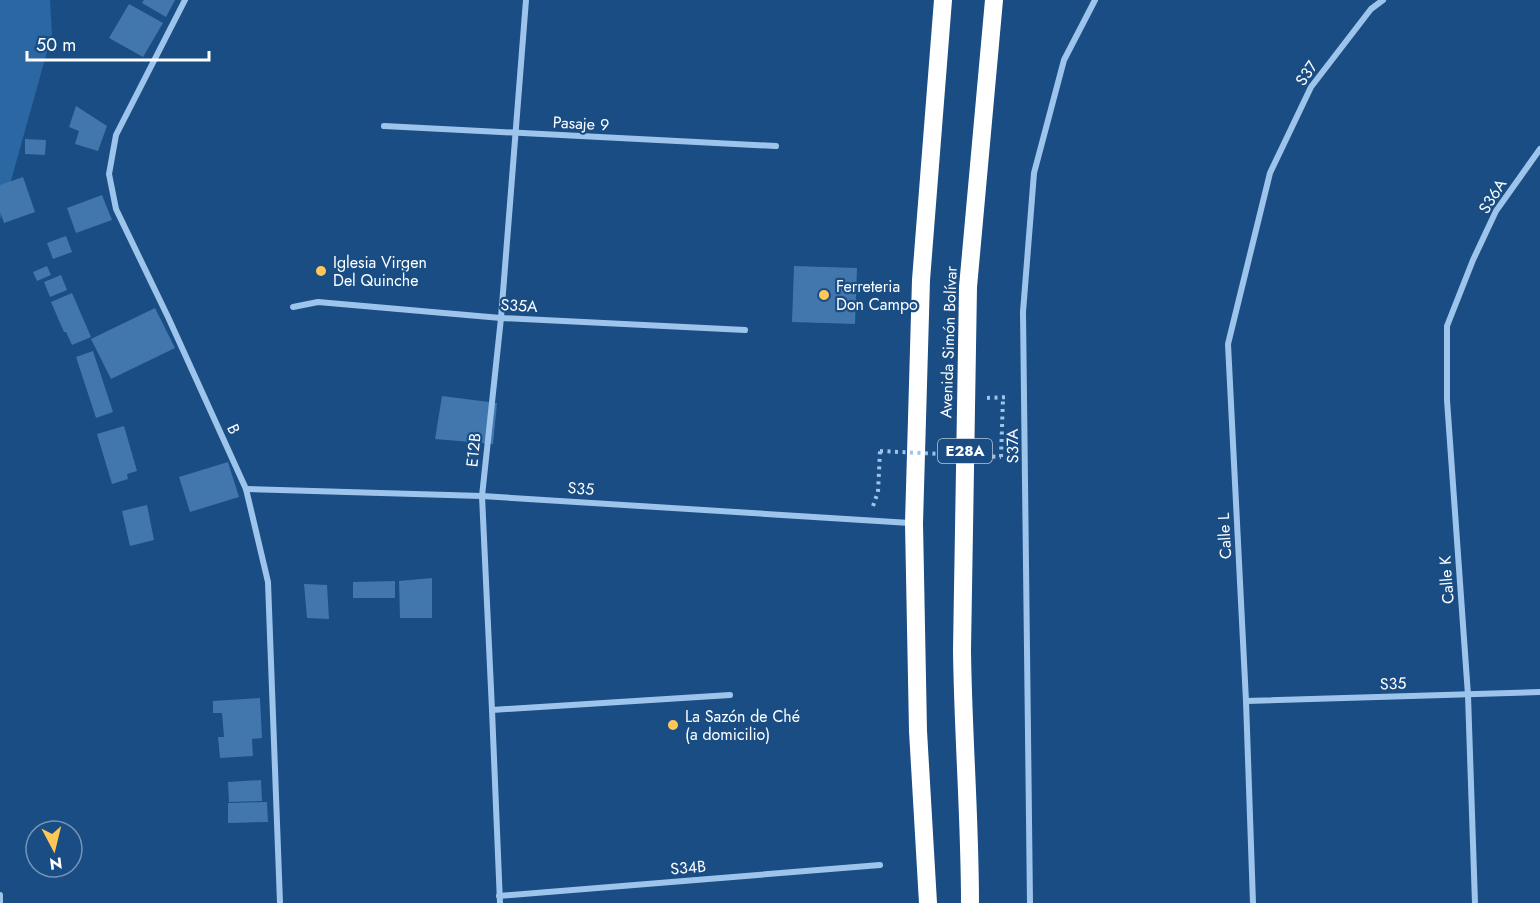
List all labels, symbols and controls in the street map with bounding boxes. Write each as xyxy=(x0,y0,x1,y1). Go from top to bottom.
scale bar xyxy=(27,24,208,62)
text: 50 m xyxy=(36,32,76,58)
street label: S37 xyxy=(1290,56,1323,90)
street label: Pasaje 9 xyxy=(552,111,610,136)
street label: S36A xyxy=(1473,174,1512,218)
place label: Iglesia Virgen Del Quinche xyxy=(333,251,427,292)
marker: Iglesia Virgen Del Quinche xyxy=(314,264,328,278)
street label: Avenida Simón Bolívar xyxy=(934,265,963,418)
place label: Ferreteria Don Campo xyxy=(836,275,918,316)
marker: Ferreteria Don Campo xyxy=(817,288,831,302)
street label: S35A xyxy=(500,293,539,318)
street label: B xyxy=(221,420,246,438)
street label: S37A xyxy=(1001,428,1024,464)
street label: E12B xyxy=(460,432,487,468)
road number: E28A xyxy=(938,439,992,463)
street label: S35 xyxy=(567,476,595,501)
street label: Calle L xyxy=(1212,511,1237,560)
street label: Calle K xyxy=(1433,555,1460,605)
street label: S35 xyxy=(1379,672,1407,695)
place label: La Sazón de Ché (a domicilio) xyxy=(685,705,800,746)
marker: La Sazón de Ché (a domicilio) xyxy=(666,718,680,732)
north arrow xyxy=(24,819,84,879)
text: N xyxy=(48,851,63,876)
street label: S34B xyxy=(669,854,707,881)

